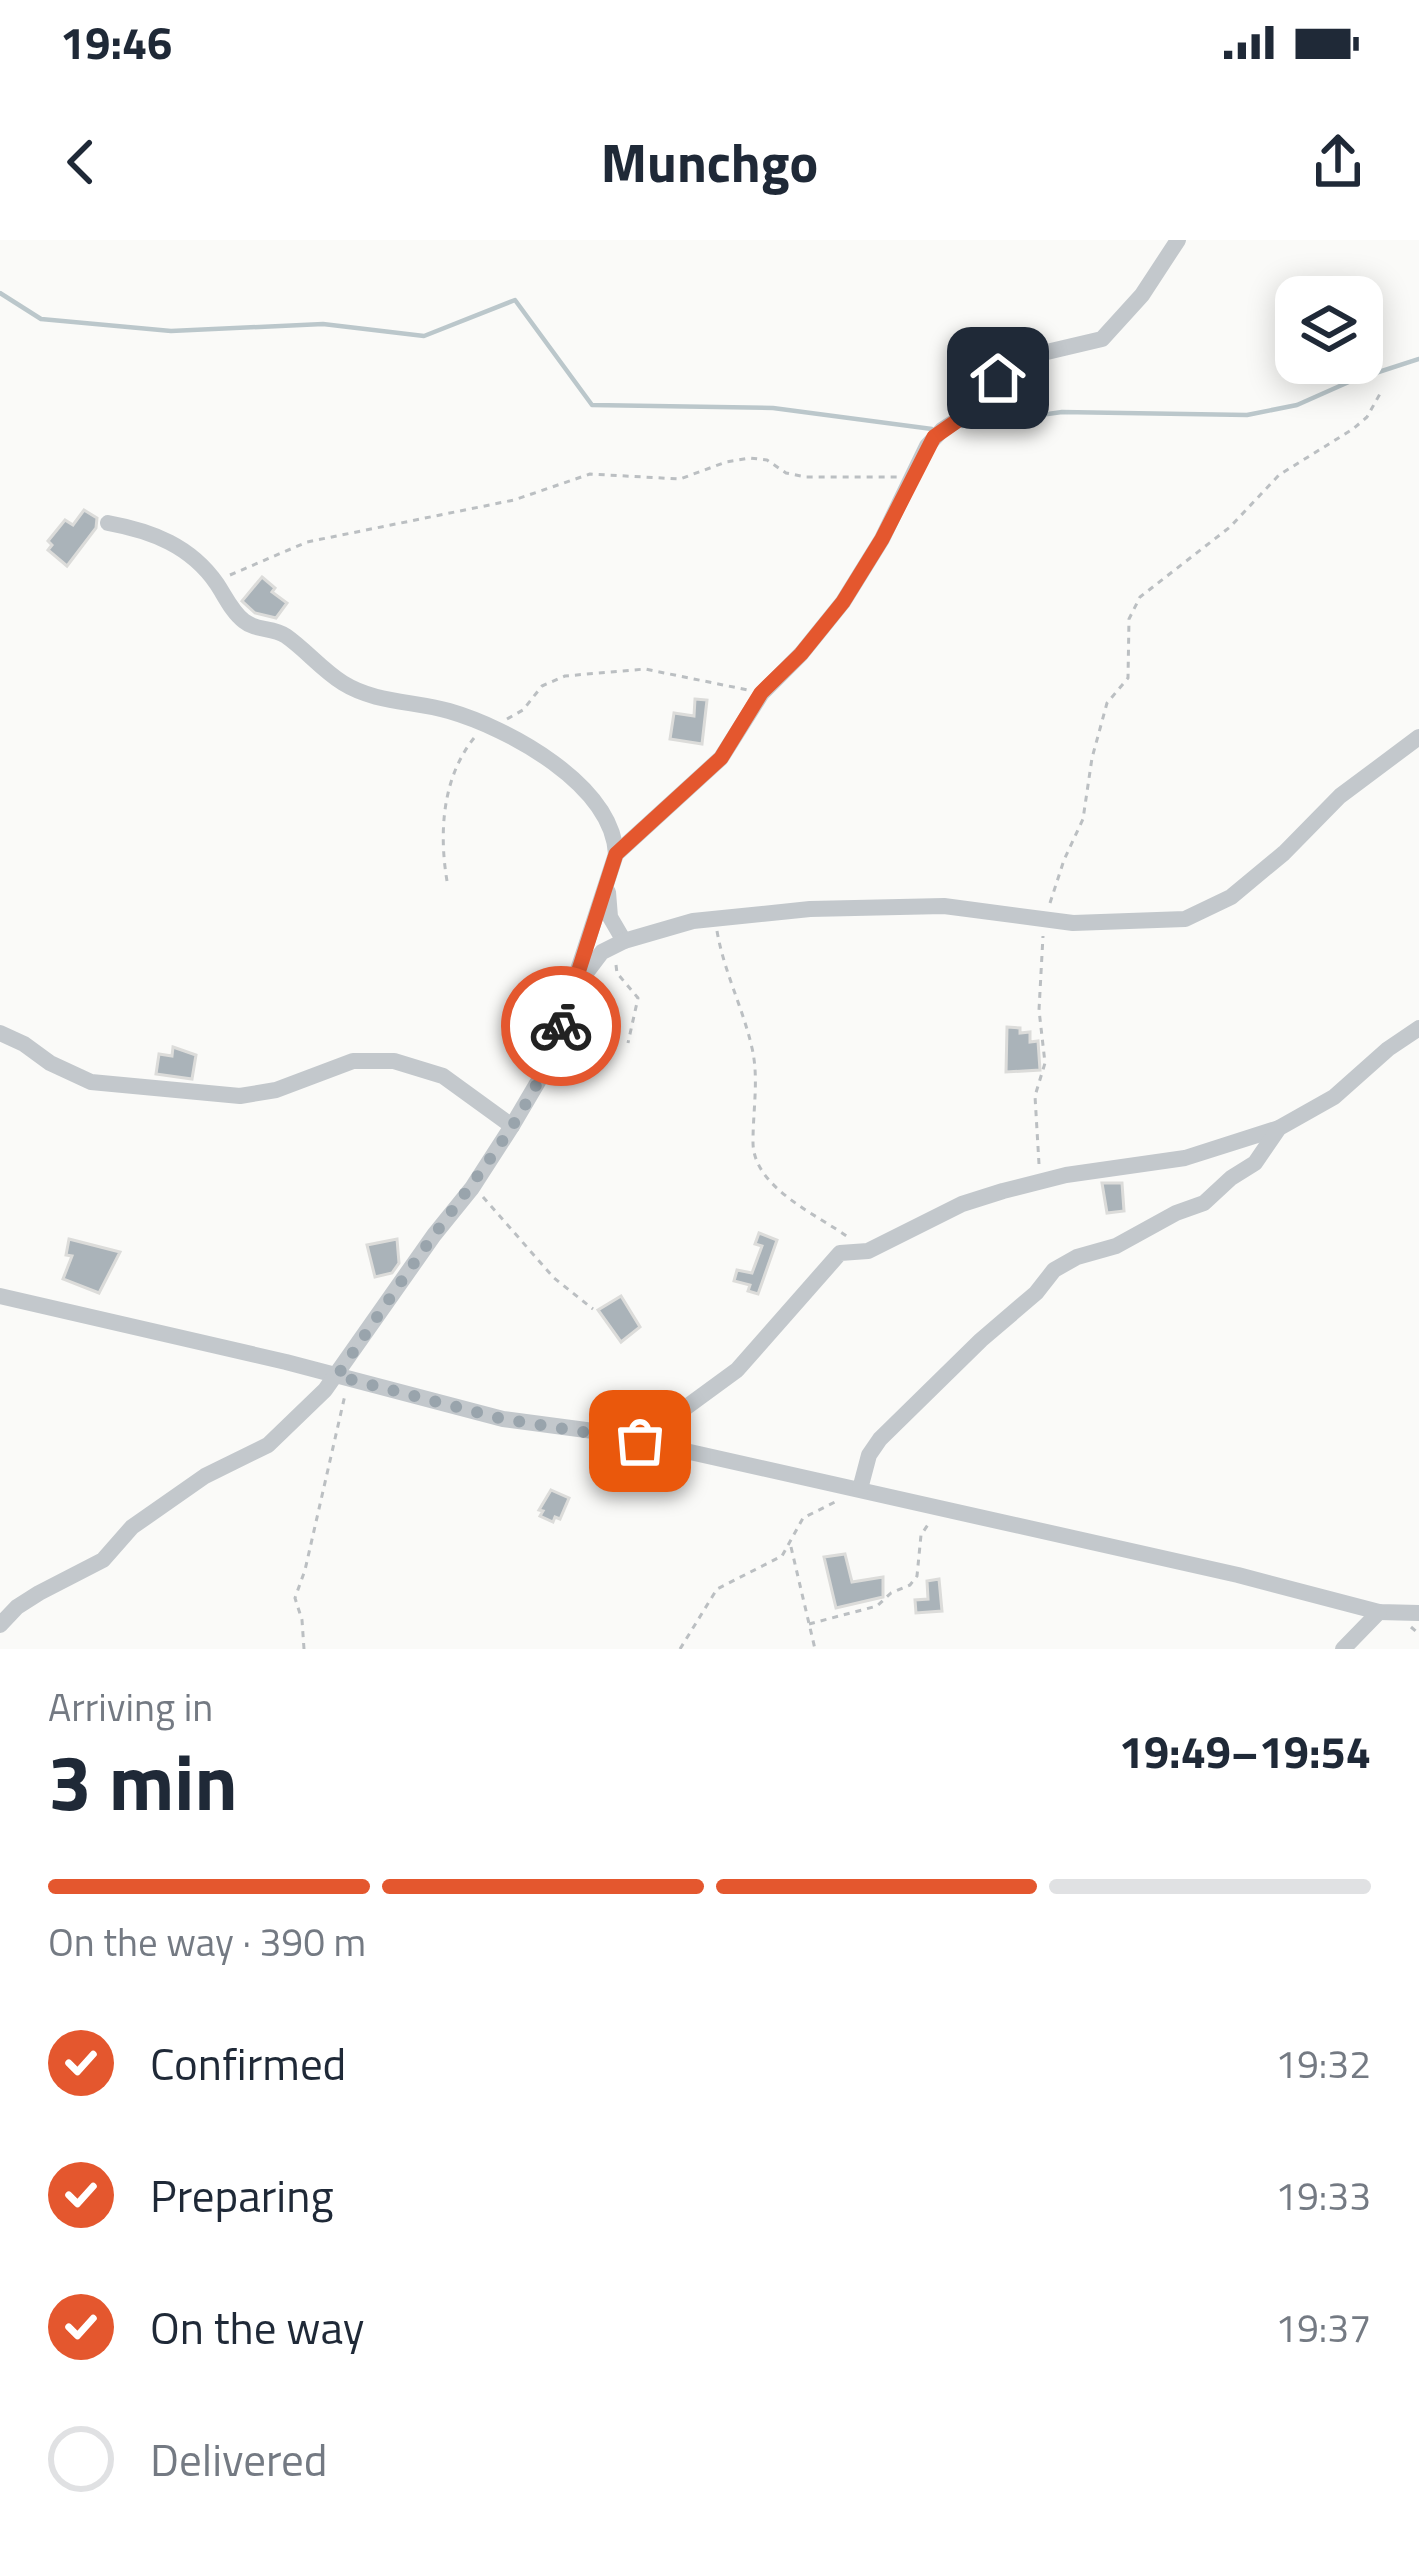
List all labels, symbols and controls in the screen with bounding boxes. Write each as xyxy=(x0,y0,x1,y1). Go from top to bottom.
text: 19:46 xyxy=(60,8,172,76)
text: Munchgo xyxy=(601,121,818,203)
icon: back xyxy=(48,129,114,195)
icon: share xyxy=(1305,129,1371,195)
map controls xyxy=(1275,276,1383,384)
button: layers xyxy=(1275,276,1383,384)
pin xyxy=(947,327,1049,429)
icon: home xyxy=(965,345,1031,411)
courier xyxy=(501,966,621,1086)
icon: bike xyxy=(528,993,594,1059)
pin xyxy=(589,1390,691,1492)
icon: bag xyxy=(607,1408,673,1474)
text: Arriving in xyxy=(48,1677,213,1736)
text: 19:49–19:54 xyxy=(1119,1717,1371,1785)
text: 3 min xyxy=(48,1722,238,1840)
text: On the way · 390 m xyxy=(48,1912,366,1971)
text: Confirmed xyxy=(150,2029,346,2097)
icon: check xyxy=(48,2030,114,2096)
text: 19:32 xyxy=(1275,2034,1371,2093)
text: Preparing xyxy=(150,2161,334,2229)
icon: check xyxy=(48,2162,114,2228)
text: 19:33 xyxy=(1275,2166,1371,2225)
text: On the way xyxy=(150,2293,364,2361)
icon: check xyxy=(48,2294,114,2360)
text: 19:37 xyxy=(1275,2298,1371,2357)
text: Delivered xyxy=(150,2425,328,2493)

